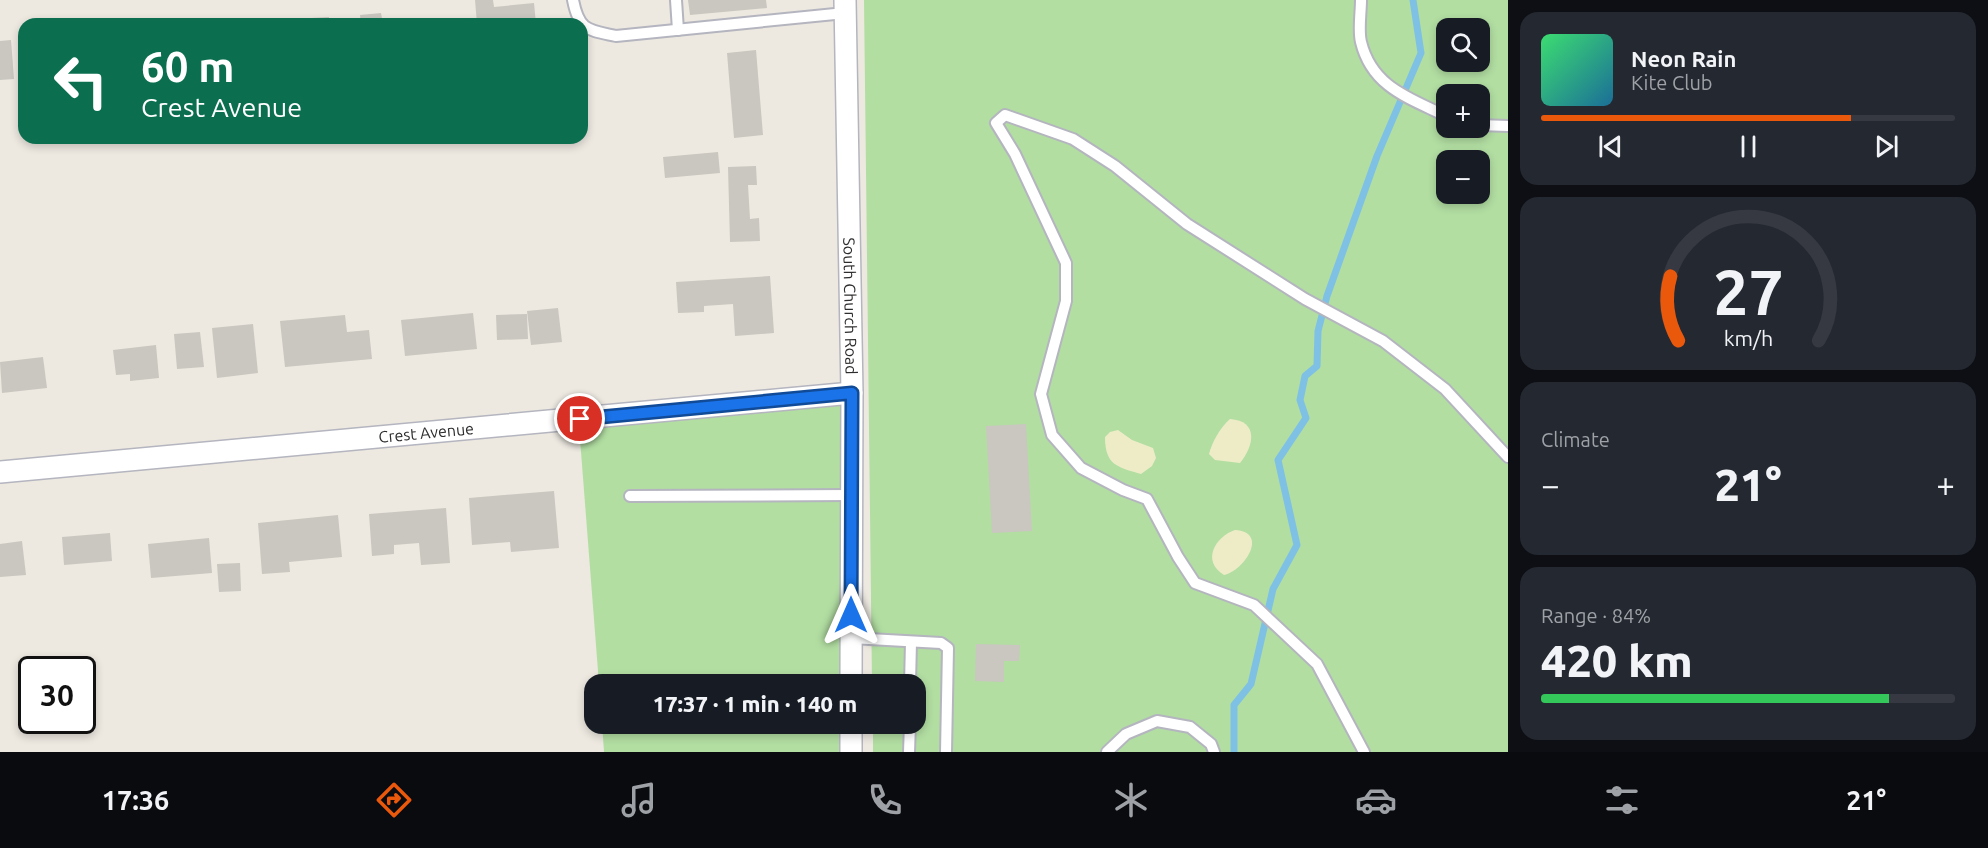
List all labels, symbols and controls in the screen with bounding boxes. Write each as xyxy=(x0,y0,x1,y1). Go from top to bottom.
map controls xyxy=(1436,18,1490,204)
button: search xyxy=(1436,18,1490,72)
icon: left xyxy=(42,42,120,120)
text: 60 m xyxy=(141,43,235,90)
text: Neon Rain xyxy=(1631,46,1736,71)
text: Kite Club xyxy=(1631,71,1713,94)
button: + xyxy=(1436,84,1490,138)
text: Crest Avenue xyxy=(141,92,302,122)
icon: previous xyxy=(1594,130,1627,163)
icon: pause xyxy=(1732,130,1765,163)
icon: next xyxy=(1870,130,1903,163)
button: − xyxy=(1436,150,1490,204)
street label: South Church Road xyxy=(840,237,861,375)
text: 27 xyxy=(1713,257,1783,327)
text: km/h xyxy=(1723,326,1773,350)
pin xyxy=(554,393,605,444)
icon: arrive xyxy=(563,402,596,435)
street label: Crest Avenue xyxy=(378,419,475,446)
text: Climate xyxy=(1541,428,1610,451)
text: 21° xyxy=(1714,459,1782,510)
text: − xyxy=(1541,466,1560,503)
text: + xyxy=(1936,466,1955,503)
position arrow xyxy=(819,583,883,647)
text: Range · 84% xyxy=(1541,604,1651,627)
text: 420 km xyxy=(1541,635,1693,686)
speed limit sign: 30 xyxy=(18,656,96,734)
text: 17:37 · 1 min · 140 m xyxy=(653,691,857,716)
icon: directions xyxy=(373,779,415,821)
icon: music xyxy=(618,779,660,821)
icon: phone xyxy=(864,779,906,821)
icon: climate xyxy=(1110,779,1152,821)
icon: car xyxy=(1355,779,1397,821)
icon: filters xyxy=(1601,779,1643,821)
text: 17:36 xyxy=(102,785,169,815)
text: 21° xyxy=(1846,785,1886,815)

